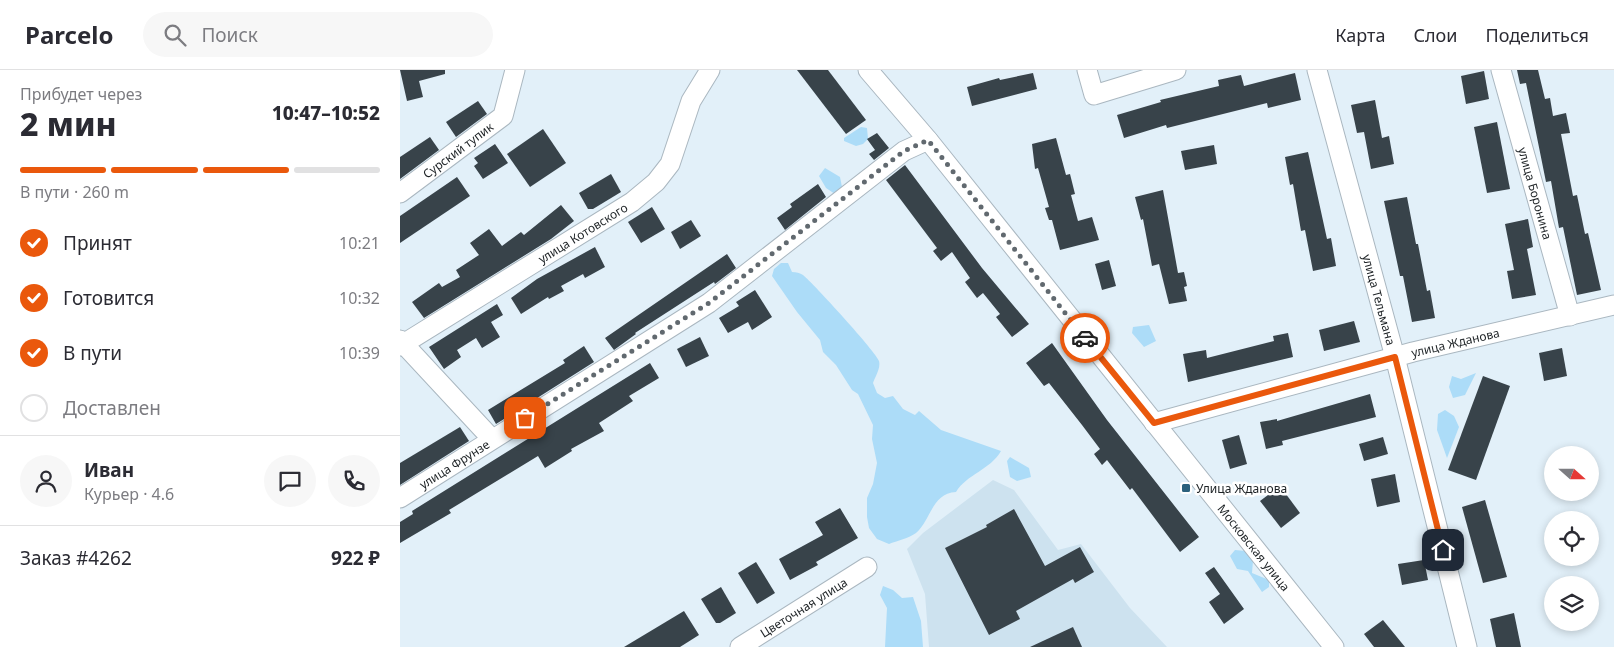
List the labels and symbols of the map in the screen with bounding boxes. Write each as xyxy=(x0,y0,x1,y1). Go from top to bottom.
street label: Сурский тупик xyxy=(419,117,497,182)
street label: улица Боронина xyxy=(1515,145,1557,241)
street label: улица Котовского xyxy=(535,198,631,267)
street label: улица Тельмана xyxy=(1359,252,1400,347)
courier xyxy=(1060,313,1110,363)
street label: улица Жданова xyxy=(1410,324,1501,361)
pin xyxy=(504,397,546,439)
street label: улица Фрунзе xyxy=(416,435,493,492)
north arrow xyxy=(1544,446,1599,501)
place label: Улица Жданова xyxy=(1196,480,1287,497)
marker: Улица Жданова xyxy=(1180,482,1192,494)
street label: Московская улица xyxy=(1214,500,1294,594)
pin xyxy=(1422,529,1464,571)
street label: Цветочная улица xyxy=(757,573,850,641)

